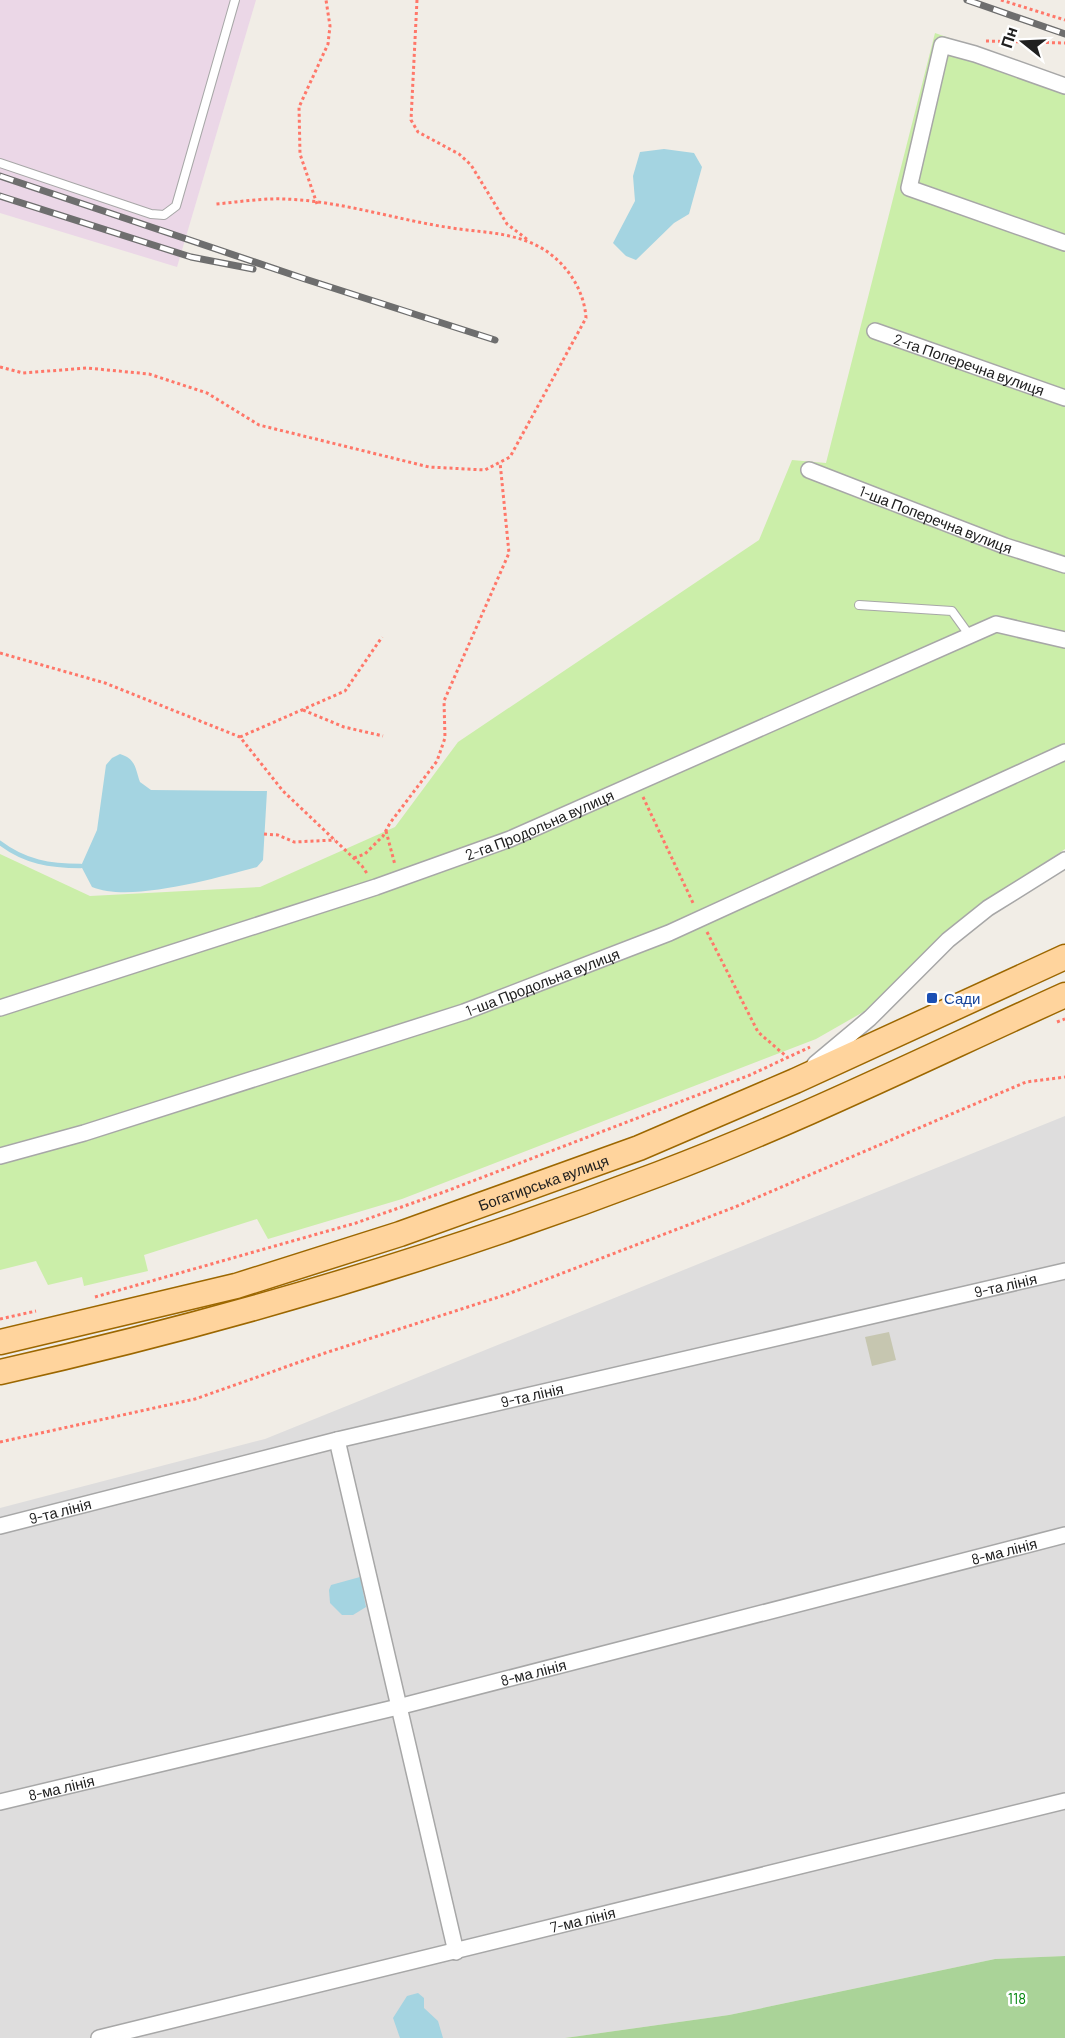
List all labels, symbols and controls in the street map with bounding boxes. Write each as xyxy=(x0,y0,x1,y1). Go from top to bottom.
north arrow xyxy=(993,12,1053,72)
text: Пн xyxy=(996,24,1021,50)
street label: 2-га Поперечна вулиця xyxy=(892,329,1047,399)
street label: 1-ша Поперечна вулиця xyxy=(857,481,1014,557)
street label: 2-га Продольна вулиця xyxy=(463,785,616,863)
street label: 1-ша Продольна вулиця xyxy=(463,944,622,1020)
place label: Сади xyxy=(944,989,980,1007)
marker: Сади xyxy=(925,991,939,1005)
street label: Богатирська вулиця xyxy=(476,1151,611,1214)
street label: 9-та лінія xyxy=(972,1269,1038,1301)
street label: 9-та лінія xyxy=(499,1379,565,1411)
street label: 9-та лінія xyxy=(27,1494,93,1527)
street label: 8-ма лінія xyxy=(969,1534,1039,1568)
street label: 8-ма лінія xyxy=(499,1655,568,1689)
street label: 8-ма лінія xyxy=(26,1771,96,1804)
street label: 7-ма лінія xyxy=(548,1903,617,1936)
park label: 118 xyxy=(1008,1989,1026,2007)

